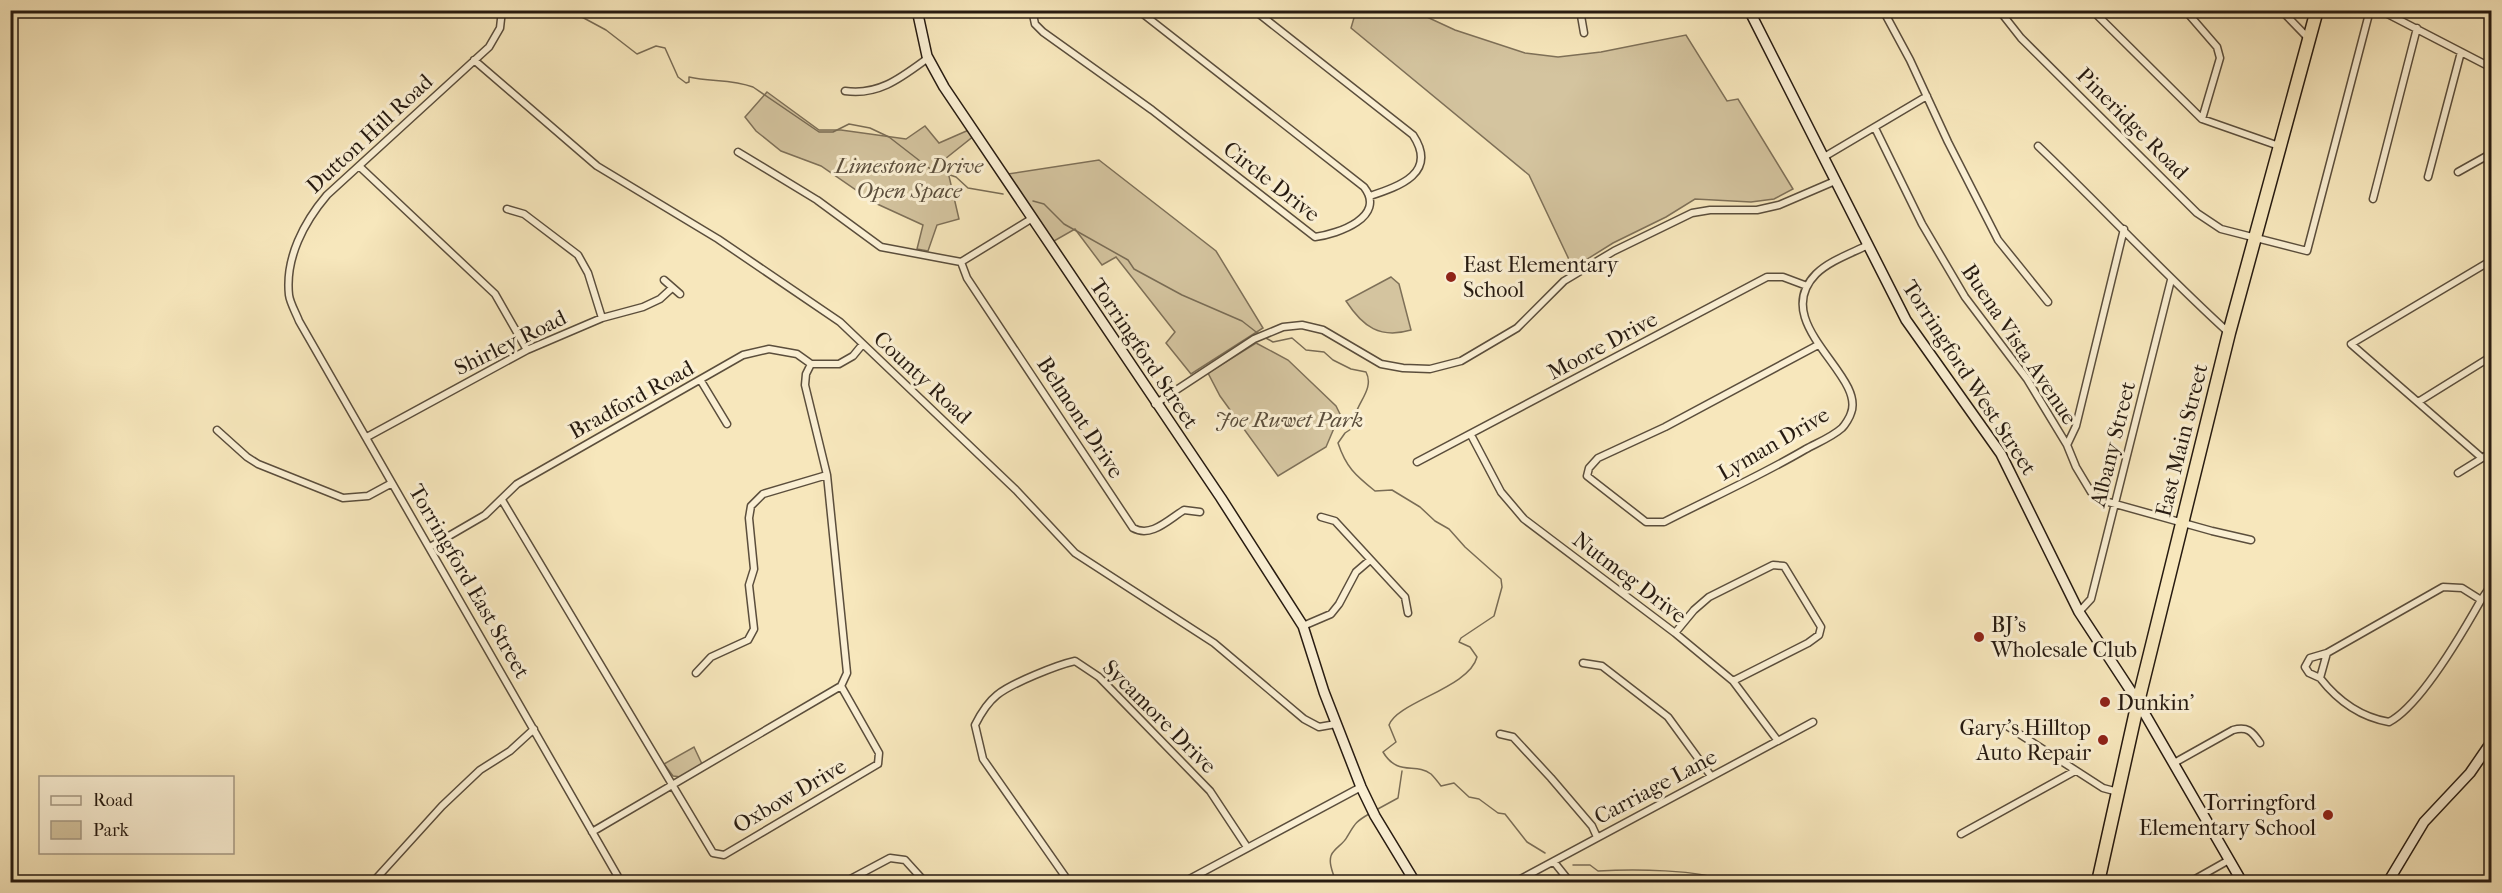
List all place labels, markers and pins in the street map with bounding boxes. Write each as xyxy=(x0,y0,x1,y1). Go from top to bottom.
place label: East Elementary School xyxy=(1463,252,1620,303)
marker: East Elementary School xyxy=(1444,270,1458,284)
place label: BJ's Wholesale Club xyxy=(1990,612,2137,663)
marker: BJ's Wholesale Club xyxy=(1972,630,1986,644)
place label: Dunkin' xyxy=(2117,690,2194,716)
marker: Dunkin' xyxy=(2098,695,2112,709)
place label: Gary's Hilltop Auto Repair xyxy=(1959,715,2092,766)
marker: Gary's Hilltop Auto Repair xyxy=(2096,733,2110,747)
place label: Torringford Elementary School xyxy=(2139,790,2317,841)
marker: Torringford Elementary School xyxy=(2321,808,2335,822)

